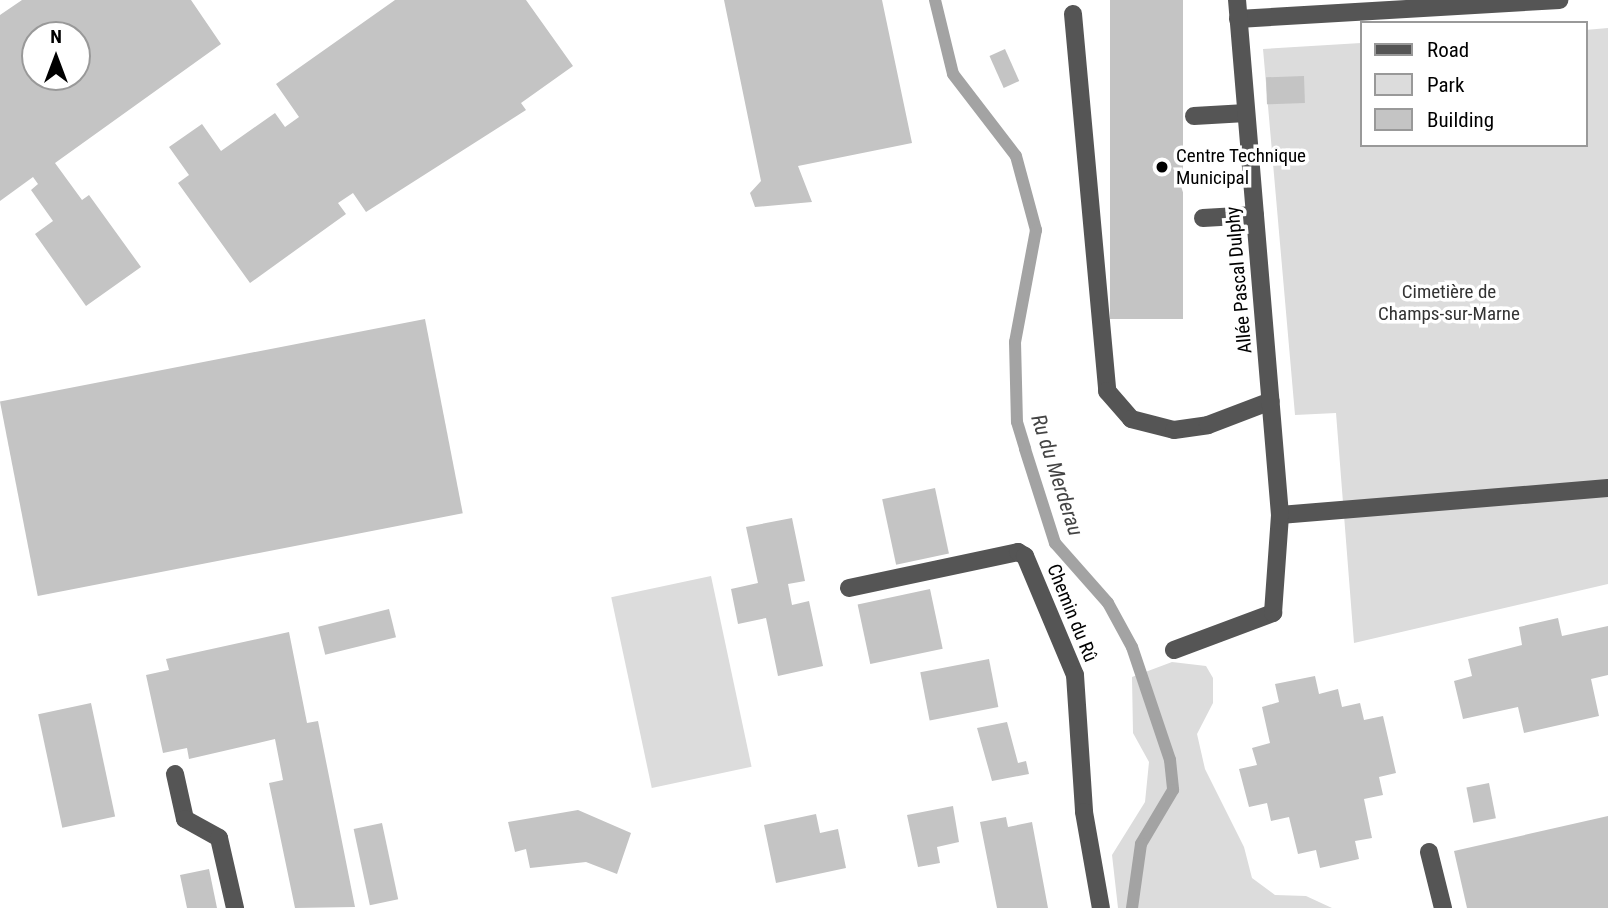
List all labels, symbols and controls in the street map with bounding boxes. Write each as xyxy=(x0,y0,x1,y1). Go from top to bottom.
north arrow xyxy=(21,21,91,91)
legend xyxy=(1360,21,1587,147)
text: N xyxy=(50,25,62,48)
text: Road xyxy=(1427,38,1469,62)
text: Park xyxy=(1427,73,1464,97)
text: Building xyxy=(1427,108,1494,132)
place label: Centre Technique Municipal xyxy=(1176,145,1306,189)
marker: Centre Technique Municipal xyxy=(1154,159,1170,175)
street label: Allée Pascal Dulphy xyxy=(1221,206,1257,354)
park label: Cimetière de Champs-sur-Marne xyxy=(1378,281,1520,325)
water label: Ru du Merderau xyxy=(1026,411,1088,539)
street label: Chemin du Rû xyxy=(1042,561,1102,665)

